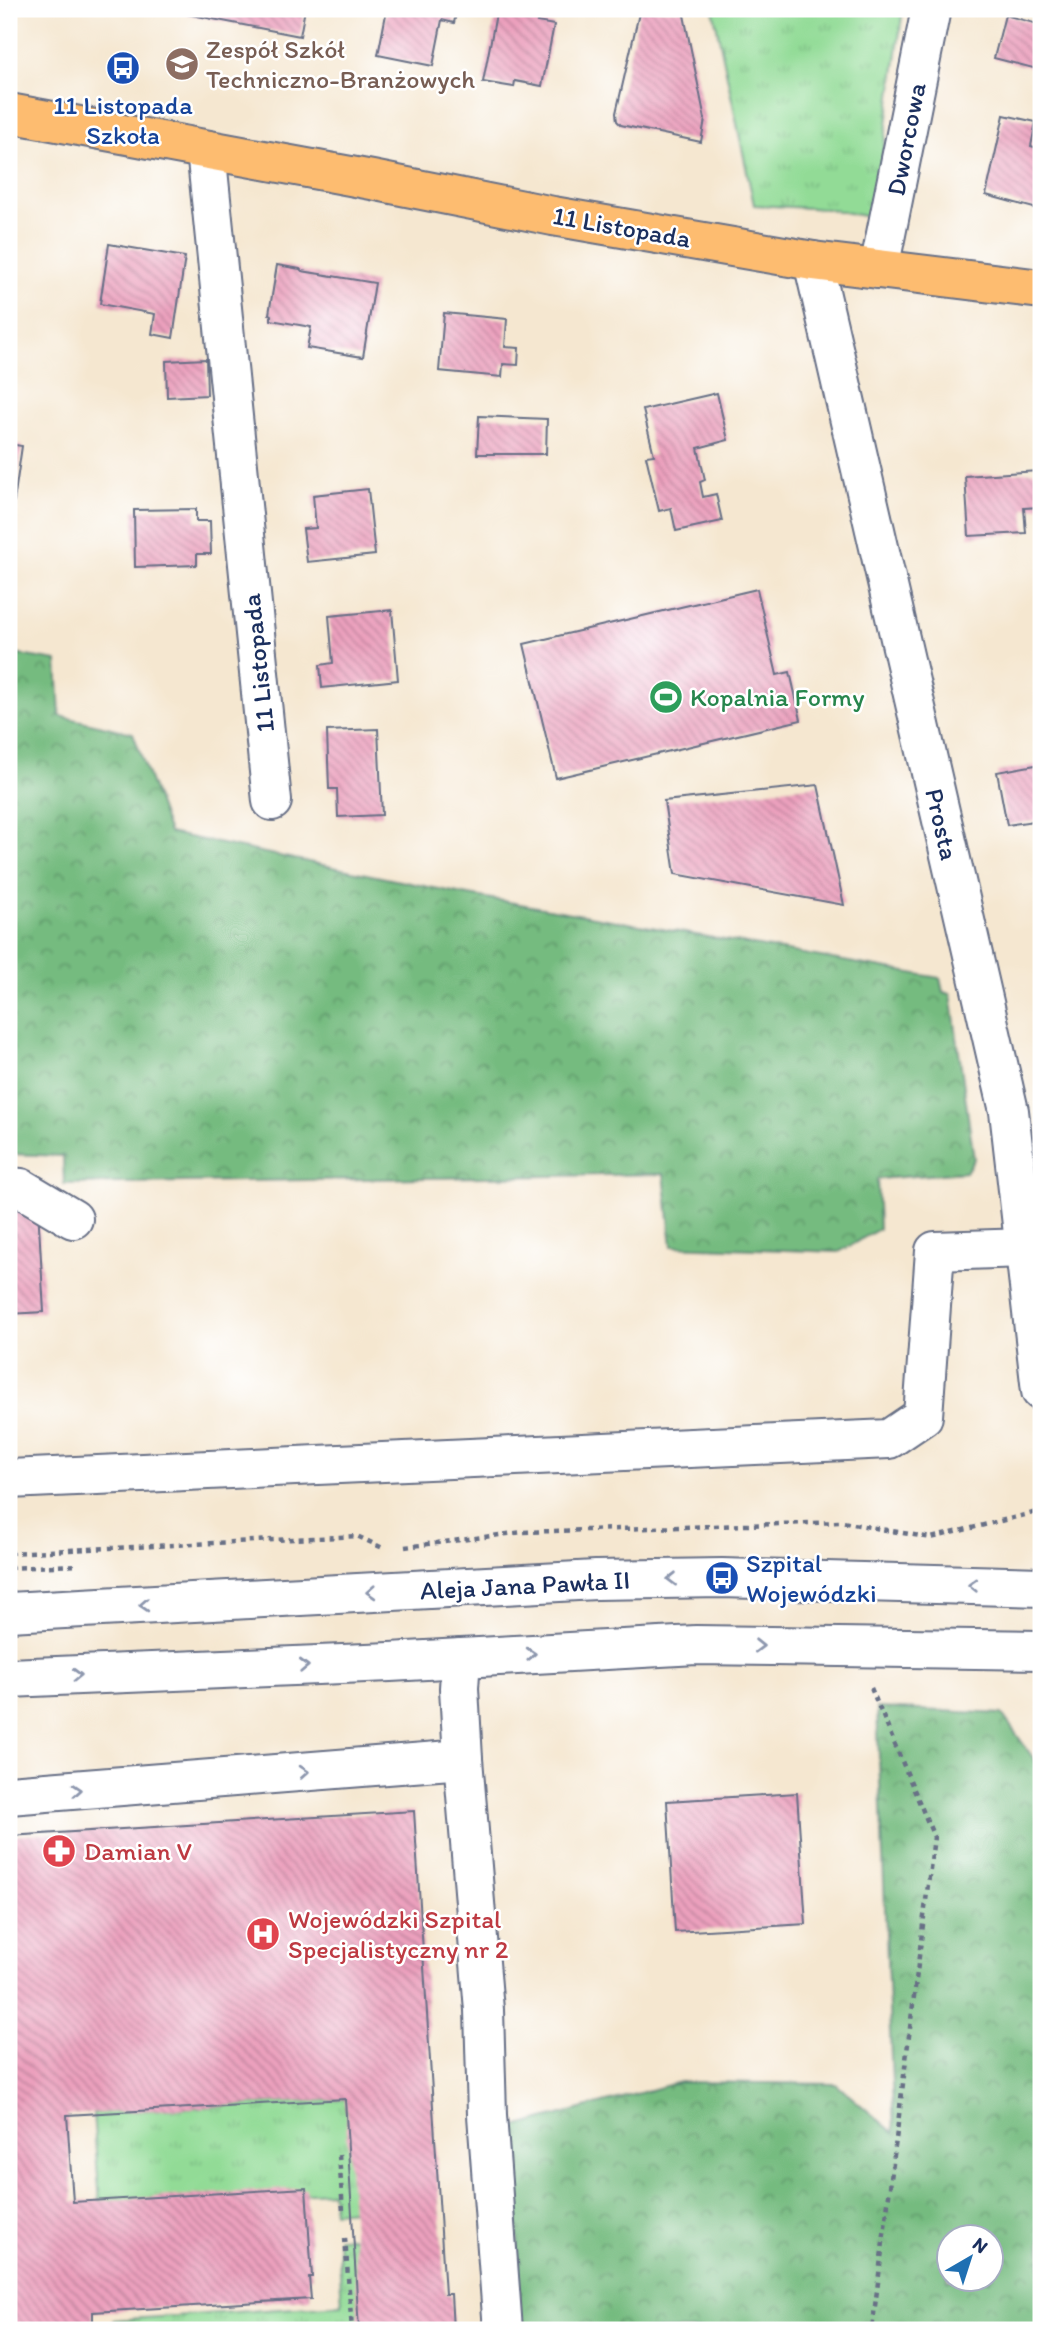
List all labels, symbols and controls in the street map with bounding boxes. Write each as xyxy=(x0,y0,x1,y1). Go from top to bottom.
place label: Zespół Szkół Techniczno-Branżowych xyxy=(206,33,475,95)
school or university icon: Zespół Szkół Techniczno-Branżowych xyxy=(163,45,201,83)
bus stop icon: 11 Listopada Szkoła xyxy=(104,49,142,87)
street label: Dworcowa xyxy=(879,79,933,198)
place label: 11 Listopada Szkoła xyxy=(53,89,193,151)
street label: 11 Listopada xyxy=(551,199,694,255)
street label: 11 Listopada xyxy=(235,592,281,734)
sports icon: Kopalnia Formy xyxy=(647,678,685,716)
place label: Kopalnia Formy xyxy=(690,681,865,713)
street label: Prosta xyxy=(918,785,966,863)
place label: Szpital Wojewódzki xyxy=(746,1547,877,1609)
bus stop icon: Szpital Wojewódzki xyxy=(703,1559,741,1597)
street label: Aleja Jana Pawła II xyxy=(419,1564,631,1606)
one-way arrow xyxy=(666,1571,677,1587)
one-way arrow xyxy=(967,1577,978,1592)
one-way arrow xyxy=(366,1585,377,1600)
one-way arrow xyxy=(139,1597,150,1612)
one-way arrow xyxy=(754,1638,764,1654)
one-way arrow xyxy=(526,1647,537,1662)
one-way arrow xyxy=(299,1658,310,1673)
one-way arrow xyxy=(72,1668,83,1683)
one-way arrow xyxy=(298,1765,309,1780)
one-way arrow xyxy=(72,1783,83,1798)
pharmacy icon: Damian V xyxy=(40,1832,78,1870)
place label: Damian V xyxy=(84,1835,192,1867)
place label: Wojewódzki Szpital Specjalistyczny nr 2 xyxy=(288,1903,509,1965)
hospital icon: Wojewódzki Szpital Specjalistyczny nr 2 xyxy=(244,1915,282,1953)
north arrow xyxy=(934,2224,1004,2294)
text: N xyxy=(968,2232,993,2258)

